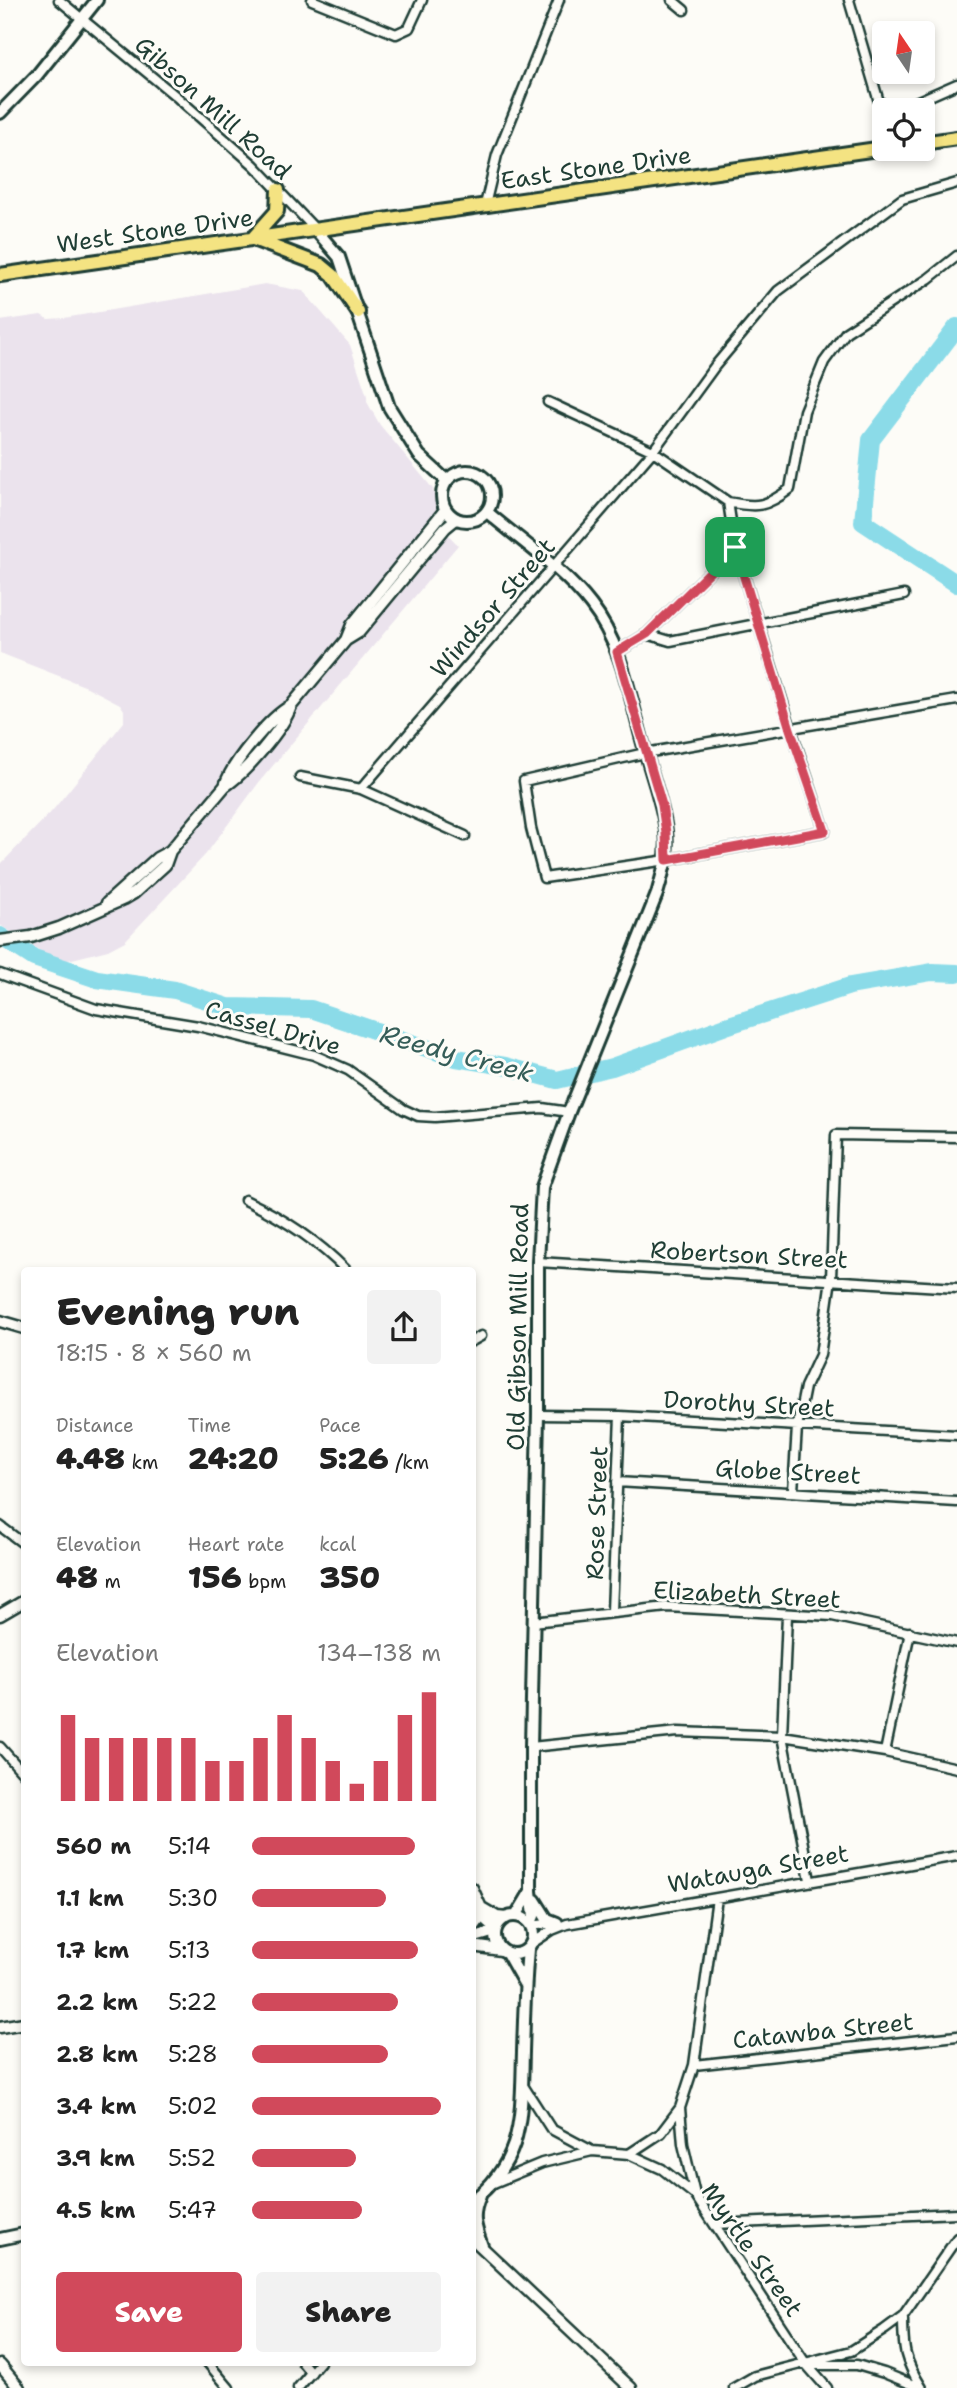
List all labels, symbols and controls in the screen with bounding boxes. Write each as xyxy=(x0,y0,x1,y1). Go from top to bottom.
north arrow xyxy=(872,21,934,84)
map controls xyxy=(872,21,935,161)
street label: Gibson Mill Road xyxy=(128,29,298,187)
button: locate xyxy=(872,98,935,161)
street label: East Stone Drive xyxy=(499,139,693,197)
street label: West Stone Drive xyxy=(55,201,255,261)
pin xyxy=(705,517,765,577)
icon: arrive xyxy=(716,528,754,566)
street label: Windsor Street xyxy=(424,531,562,685)
street label: Cassel Drive xyxy=(201,993,345,1063)
water label: Reedy Creek xyxy=(376,1016,538,1090)
street label: Old Gibson Mill Road xyxy=(500,1203,536,1451)
street label: Robertson Street xyxy=(649,1234,849,1276)
text: Evening run xyxy=(56,1286,299,1337)
button: share xyxy=(367,1290,441,1364)
text: 18:15 · 8 × 560 m xyxy=(56,1338,251,1368)
street label: Dorothy Street xyxy=(662,1384,836,1424)
text: Distance xyxy=(56,1413,134,1438)
text: Time xyxy=(188,1413,231,1438)
text: Pace xyxy=(319,1413,361,1438)
text: 4.48 xyxy=(56,1438,125,1479)
text: 24:20 xyxy=(188,1438,279,1479)
text: 5:26 xyxy=(319,1438,389,1479)
street label: Rose Street xyxy=(579,1445,615,1581)
text: km xyxy=(125,1450,158,1475)
text: /km xyxy=(389,1450,429,1475)
street label: Globe Street xyxy=(714,1452,862,1492)
text: Elevation xyxy=(56,1532,141,1557)
text: Heart rate xyxy=(188,1532,284,1557)
text: kcal xyxy=(319,1532,356,1557)
text: 48 xyxy=(56,1557,98,1598)
text: 156 xyxy=(188,1557,242,1598)
text: 350 xyxy=(319,1557,380,1598)
text: m xyxy=(98,1569,121,1594)
text: bpm xyxy=(242,1569,286,1594)
street label: Elizabeth Street xyxy=(652,1574,842,1616)
text: Elevation xyxy=(56,1638,159,1668)
text: 134–138 m xyxy=(317,1638,441,1668)
text: 560 m xyxy=(56,1831,131,1861)
text: 5:14 xyxy=(168,1831,211,1861)
street label: Watauga Street xyxy=(665,1837,851,1901)
text: 1.1 km xyxy=(56,1883,124,1913)
text: 5:30 xyxy=(168,1883,218,1913)
text: 1.7 km xyxy=(56,1935,129,1965)
text: 5:13 xyxy=(168,1935,211,1965)
text: 2.2 km xyxy=(56,1987,138,2017)
text: 5:22 xyxy=(168,1987,217,2017)
street label: Catawba Street xyxy=(731,2006,915,2056)
text: 2.8 km xyxy=(56,2039,138,2069)
text: 5:28 xyxy=(168,2039,218,2069)
text: 3.4 km xyxy=(56,2091,136,2121)
text: 5:02 xyxy=(168,2091,218,2121)
text: 3.9 km xyxy=(56,2143,135,2173)
text: 5:52 xyxy=(168,2143,216,2173)
street label: Myrtle Street xyxy=(694,2177,810,2323)
text: 4.5 km xyxy=(56,2195,136,2225)
text: 5:47 xyxy=(168,2195,217,2225)
button: Save xyxy=(56,2272,242,2352)
button: Share xyxy=(256,2272,441,2352)

